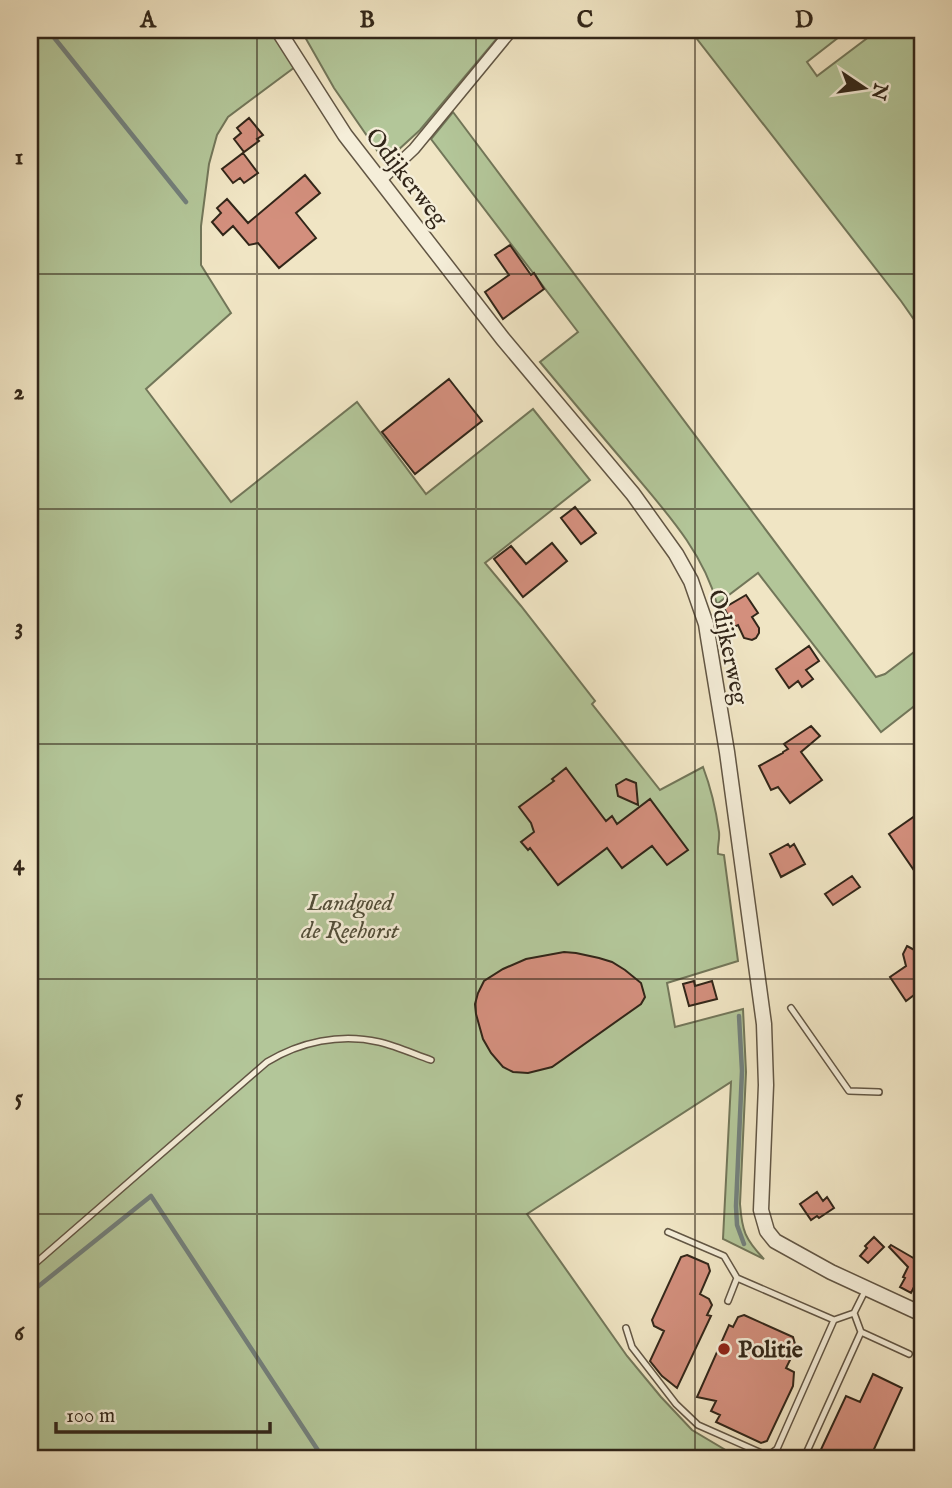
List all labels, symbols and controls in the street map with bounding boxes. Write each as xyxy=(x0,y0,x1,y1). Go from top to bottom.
text: A xyxy=(139,6,157,35)
text: B xyxy=(359,6,375,35)
text: C xyxy=(577,6,594,35)
text: D xyxy=(795,6,813,35)
north arrow xyxy=(830,52,900,122)
text: N xyxy=(865,80,892,103)
street label: Odijkerweg xyxy=(358,122,455,234)
text: 1 xyxy=(15,143,23,172)
text: 2 xyxy=(14,378,25,407)
street label: Odijkerweg xyxy=(700,587,755,709)
text: 3 xyxy=(15,613,23,642)
text: 4 xyxy=(13,849,25,878)
park label: Landgoed de Reehorst xyxy=(300,888,400,947)
text: 5 xyxy=(15,1084,24,1113)
text: 6 xyxy=(14,1319,25,1348)
place label: Politie xyxy=(738,1335,803,1366)
marker: Politie xyxy=(716,1341,732,1357)
scale bar xyxy=(56,1390,270,1434)
text: 100 m xyxy=(66,1403,115,1430)

